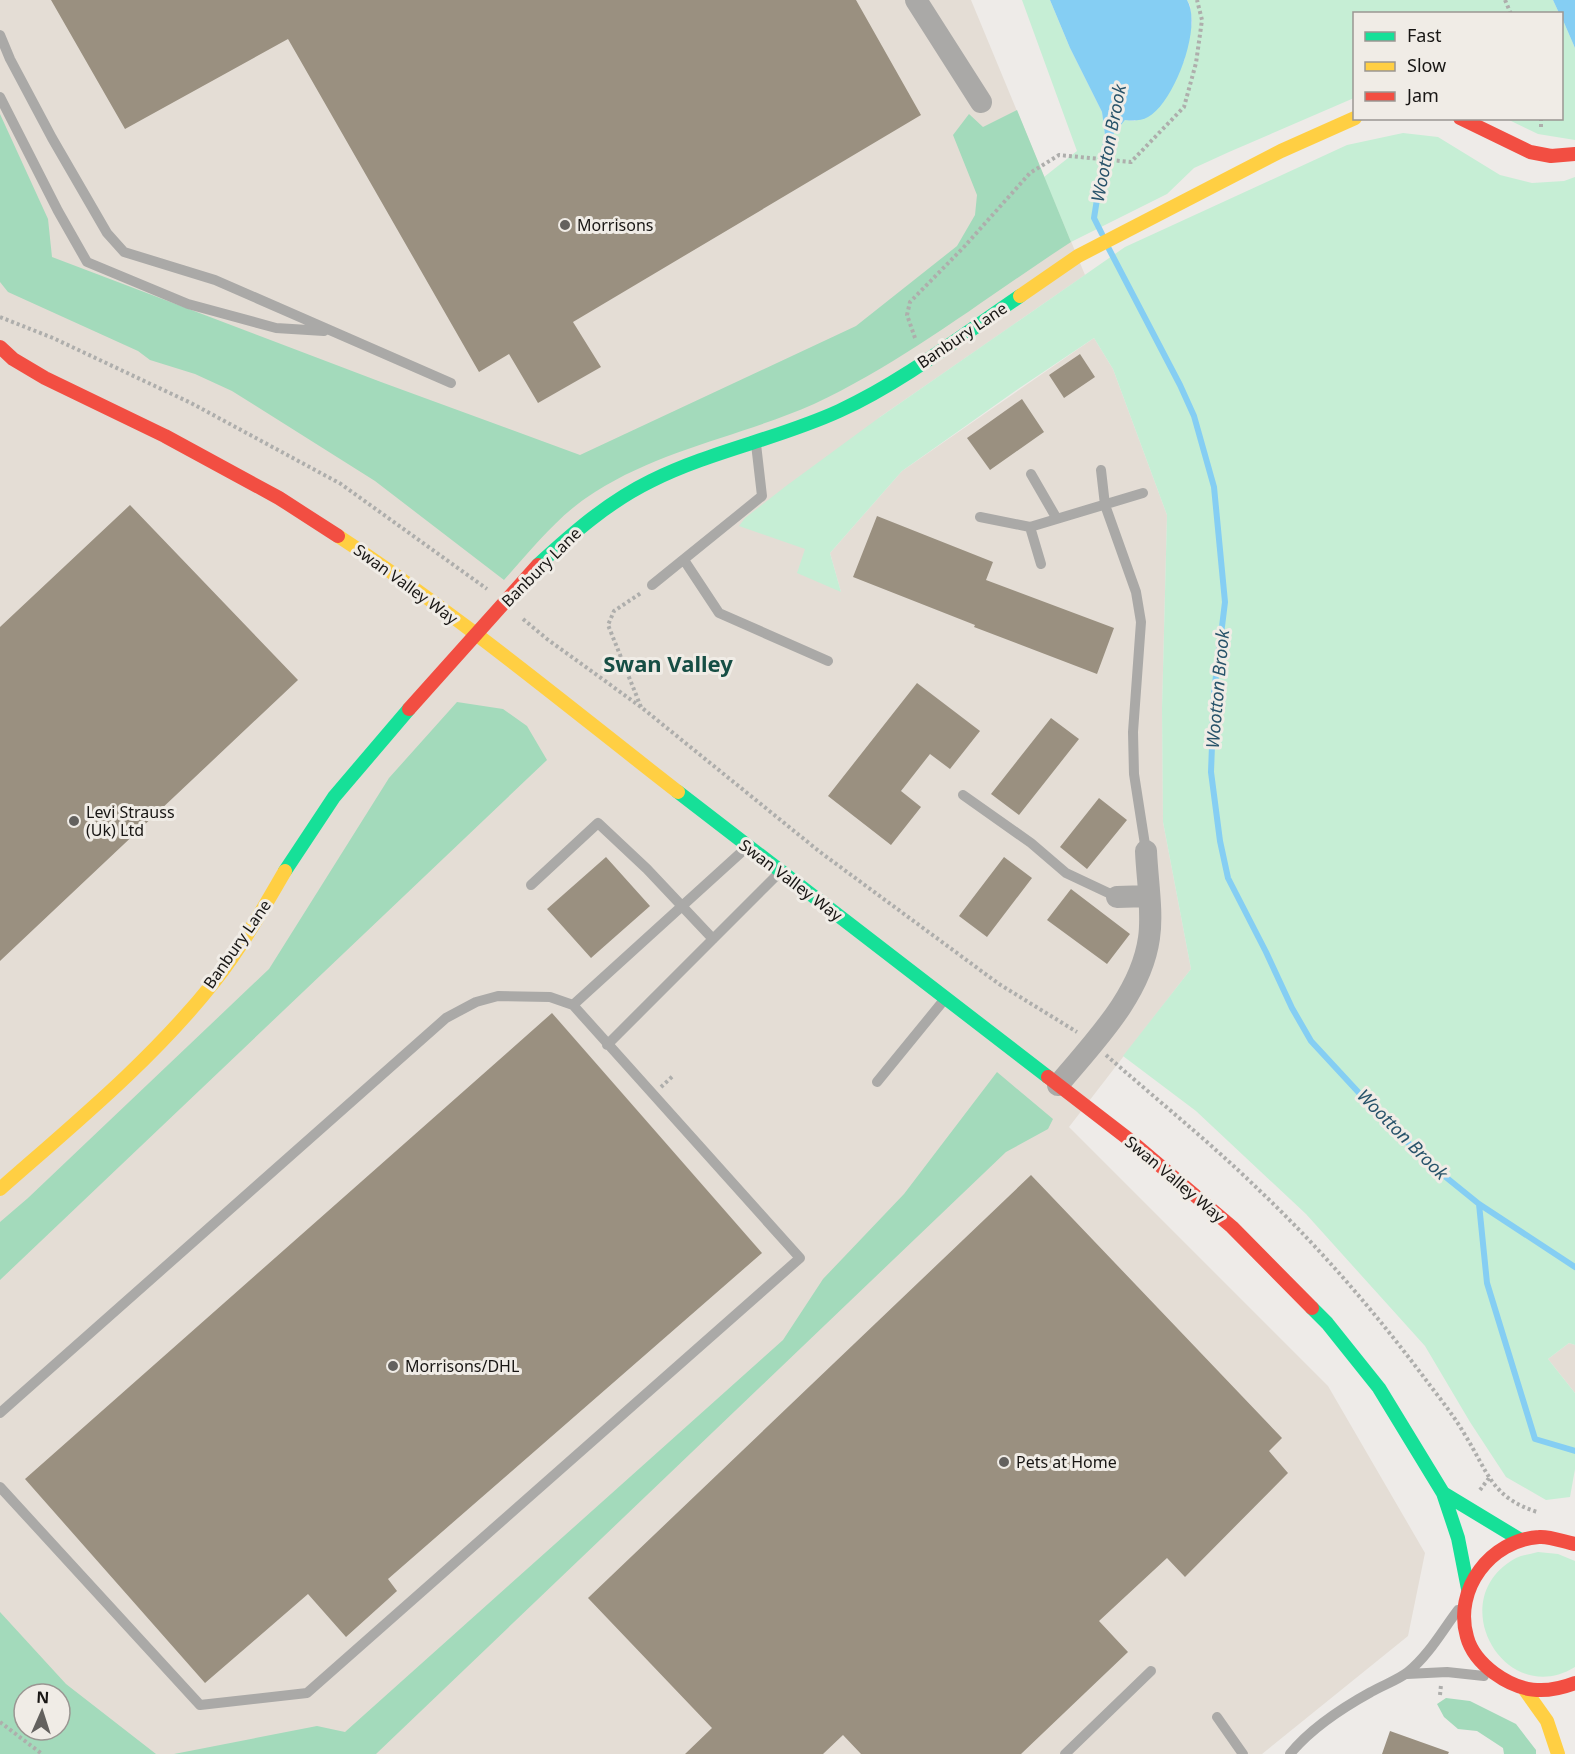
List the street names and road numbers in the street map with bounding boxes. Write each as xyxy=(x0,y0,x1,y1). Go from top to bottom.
street label: Banbury Lane xyxy=(913,297,1011,373)
street label: Banbury Lane xyxy=(496,522,586,612)
street label: Swan Valley Way xyxy=(350,539,463,630)
street label: Swan Valley Way xyxy=(735,834,848,926)
street label: Banbury Lane xyxy=(198,895,276,993)
street label: Swan Valley Way xyxy=(1121,1131,1230,1228)

